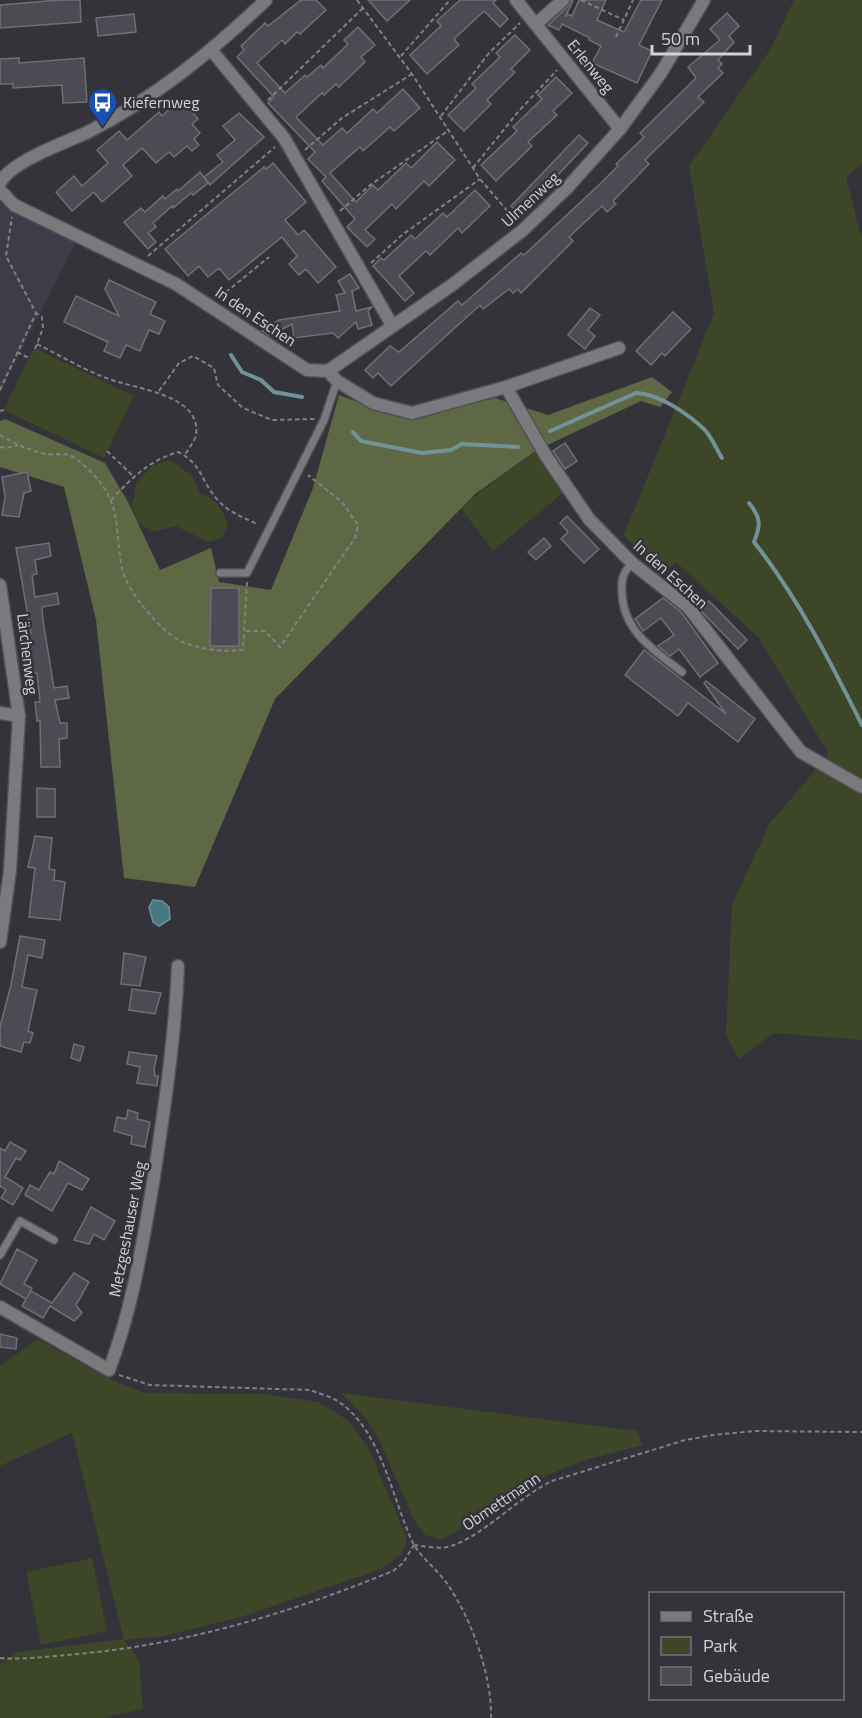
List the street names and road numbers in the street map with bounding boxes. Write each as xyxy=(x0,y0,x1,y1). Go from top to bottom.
street label: Erlenweg xyxy=(562,34,620,98)
street label: Ulmenweg xyxy=(495,166,565,232)
street label: In den Eschen xyxy=(211,280,301,352)
street label: In den Eschen xyxy=(628,534,714,614)
street label: Lärchenweg xyxy=(11,612,45,696)
street label: Metzgeshauser Weg xyxy=(102,1159,152,1299)
street label: Obmettmann xyxy=(457,1466,545,1536)

